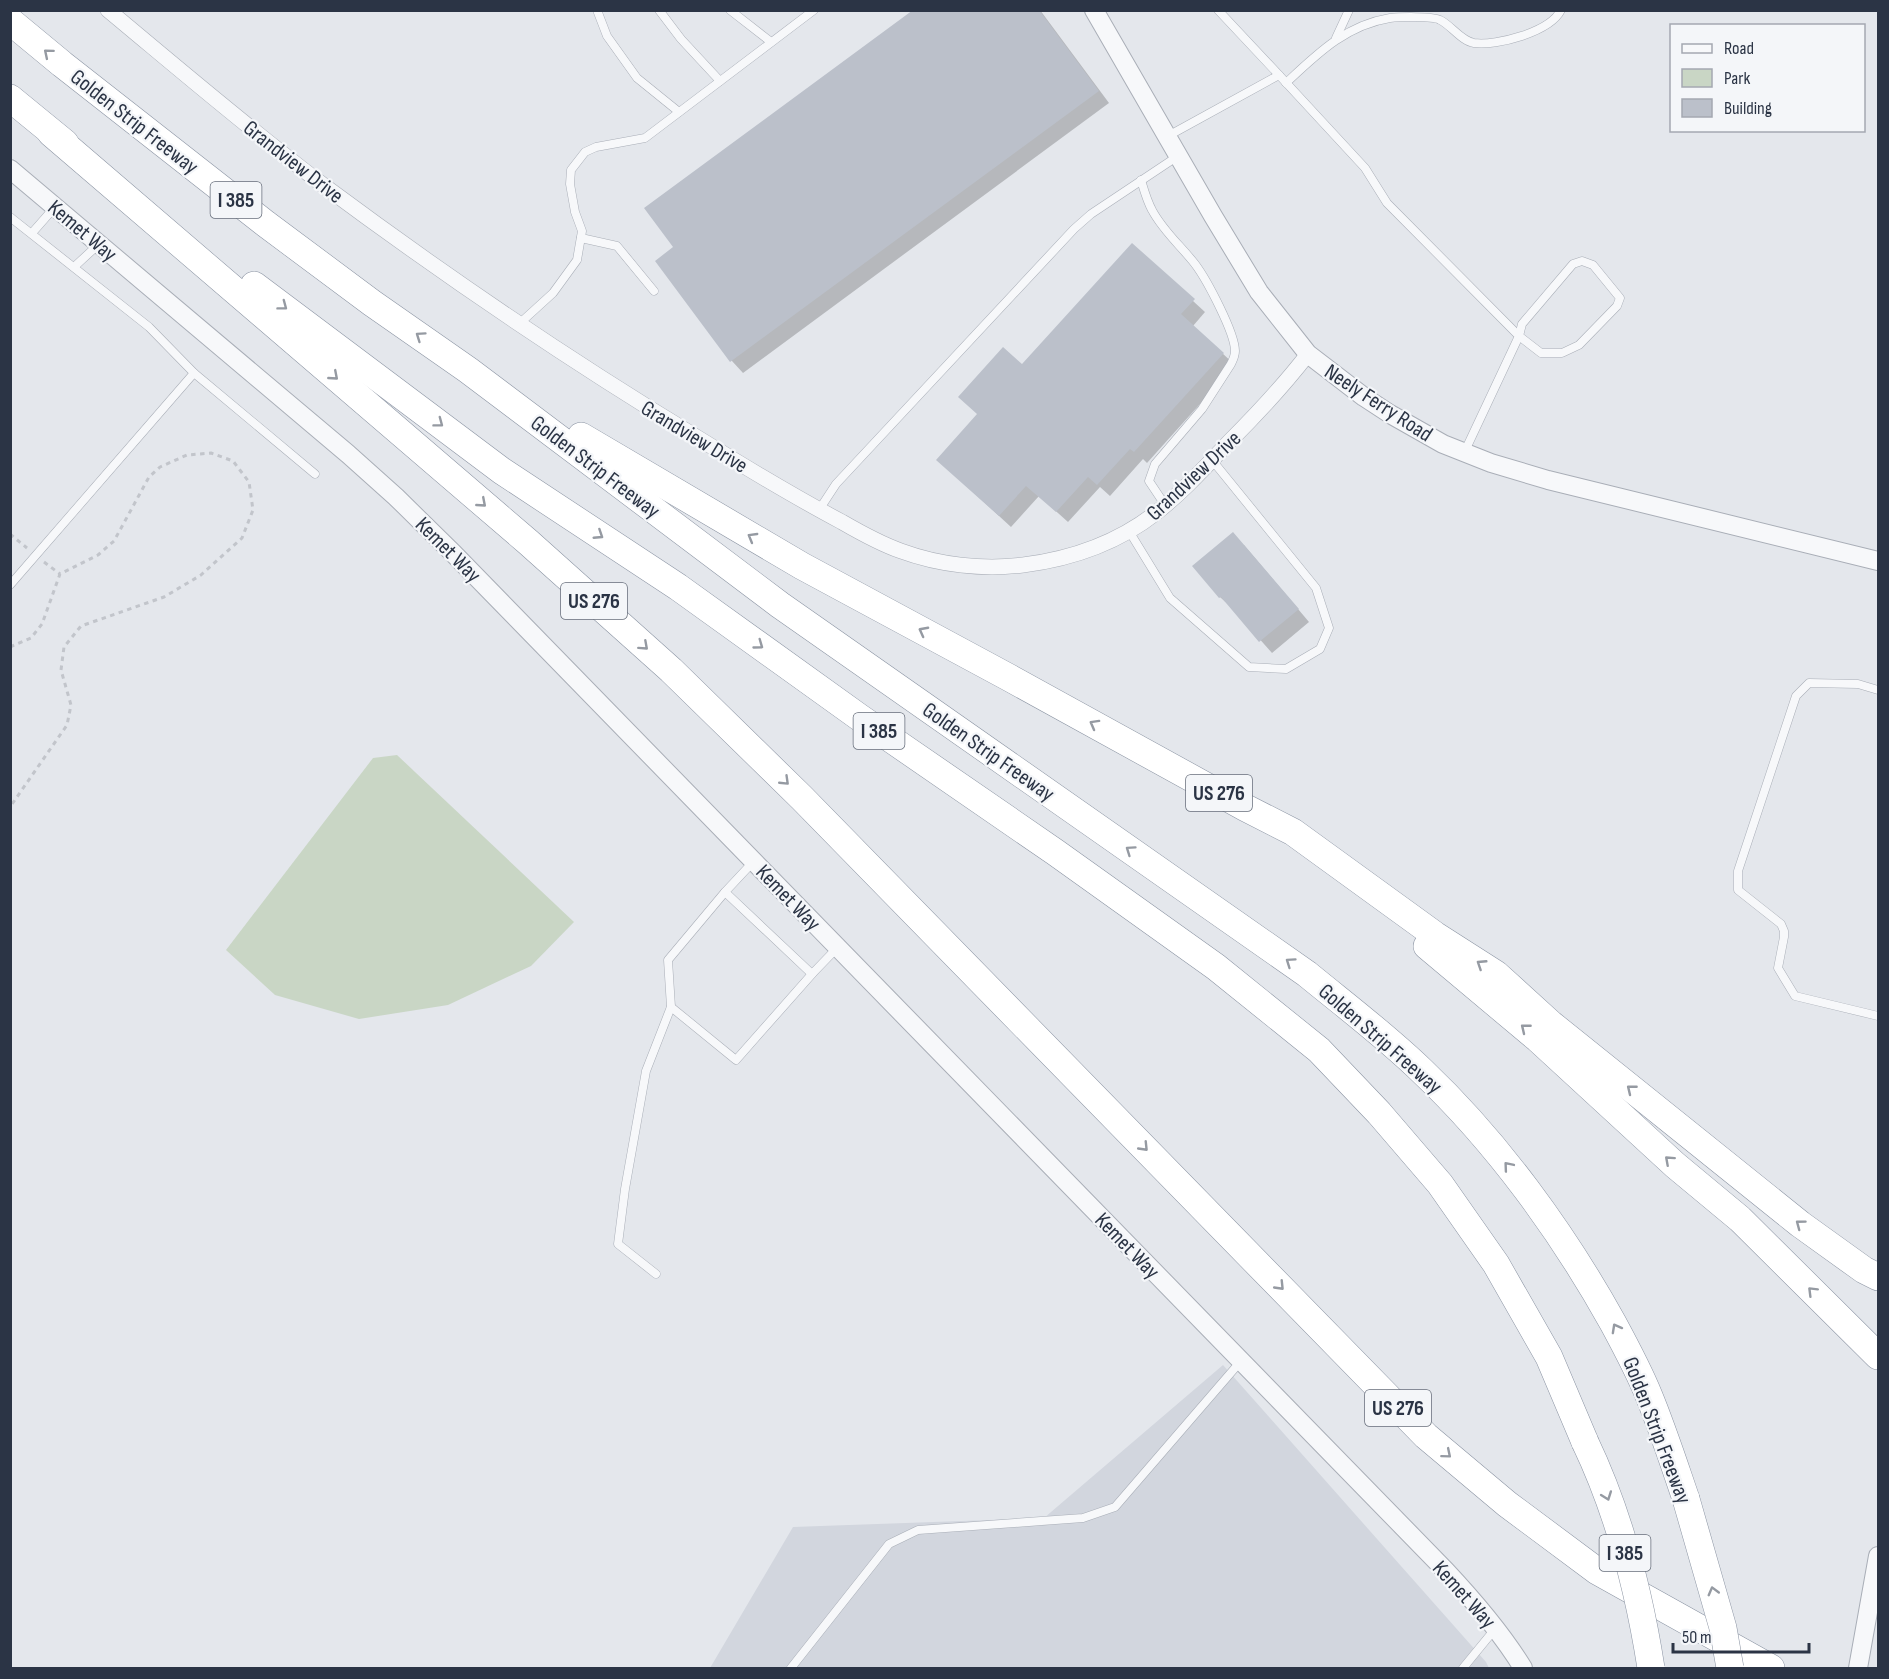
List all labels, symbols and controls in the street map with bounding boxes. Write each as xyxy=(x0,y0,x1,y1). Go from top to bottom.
legend xyxy=(1670,24,1865,132)
text: Road xyxy=(1724,38,1754,59)
one-way arrow xyxy=(44,49,55,60)
street label: Golden Strip Freeway xyxy=(65,64,204,181)
text: Park xyxy=(1724,68,1750,89)
text: Building xyxy=(1724,98,1772,119)
street label: Grandview Drive xyxy=(238,115,349,210)
road number: I 385 xyxy=(210,182,262,218)
street label: Kemet Way xyxy=(42,194,123,268)
one-way arrow xyxy=(276,299,287,310)
one-way arrow xyxy=(416,332,427,343)
street label: Neely Ferry Road xyxy=(1319,358,1437,448)
one-way arrow xyxy=(328,369,338,380)
street label: Grandview Drive xyxy=(636,395,752,480)
street label: Golden Strip Freeway xyxy=(525,410,666,525)
one-way arrow xyxy=(432,416,443,427)
street label: Grandview Drive xyxy=(1141,425,1247,527)
one-way arrow xyxy=(475,496,486,507)
street label: Kemet Way xyxy=(409,512,487,589)
one-way arrow xyxy=(592,527,603,538)
one-way arrow xyxy=(748,533,758,544)
road number: US 276 xyxy=(561,583,627,619)
one-way arrow xyxy=(919,627,929,638)
one-way arrow xyxy=(753,638,764,649)
one-way arrow xyxy=(637,639,648,650)
street label: Golden Strip Freeway xyxy=(917,697,1060,808)
road number: I 385 xyxy=(854,713,904,749)
one-way arrow xyxy=(1090,720,1100,731)
one-way arrow xyxy=(778,774,788,785)
road number: US 276 xyxy=(1186,775,1252,811)
one-way arrow xyxy=(1126,846,1137,857)
street label: Kemet Way xyxy=(750,859,826,937)
one-way arrow xyxy=(1285,958,1296,969)
one-way arrow xyxy=(1477,960,1487,972)
street label: Golden Strip Freeway xyxy=(1313,978,1448,1101)
one-way arrow xyxy=(1521,1025,1532,1036)
one-way arrow xyxy=(1626,1085,1637,1096)
one-way arrow xyxy=(1136,1140,1147,1151)
one-way arrow xyxy=(1665,1156,1676,1167)
one-way arrow xyxy=(1504,1162,1515,1173)
street label: Kemet Way xyxy=(1089,1207,1165,1285)
one-way arrow xyxy=(1795,1220,1806,1231)
one-way arrow xyxy=(1273,1280,1284,1290)
one-way arrow xyxy=(1809,1288,1820,1299)
one-way arrow xyxy=(1611,1324,1623,1335)
street label: Golden Strip Freeway xyxy=(1616,1353,1697,1508)
road number: US 276 xyxy=(1365,1390,1431,1426)
one-way arrow xyxy=(1440,1447,1451,1458)
one-way arrow xyxy=(1600,1490,1613,1501)
road number: I 385 xyxy=(1600,1535,1650,1571)
street label: Kemet Way xyxy=(1426,1555,1502,1635)
one-way arrow xyxy=(1708,1586,1720,1597)
scale bar xyxy=(1673,1616,1810,1654)
text: 50 m xyxy=(1682,1627,1712,1648)

